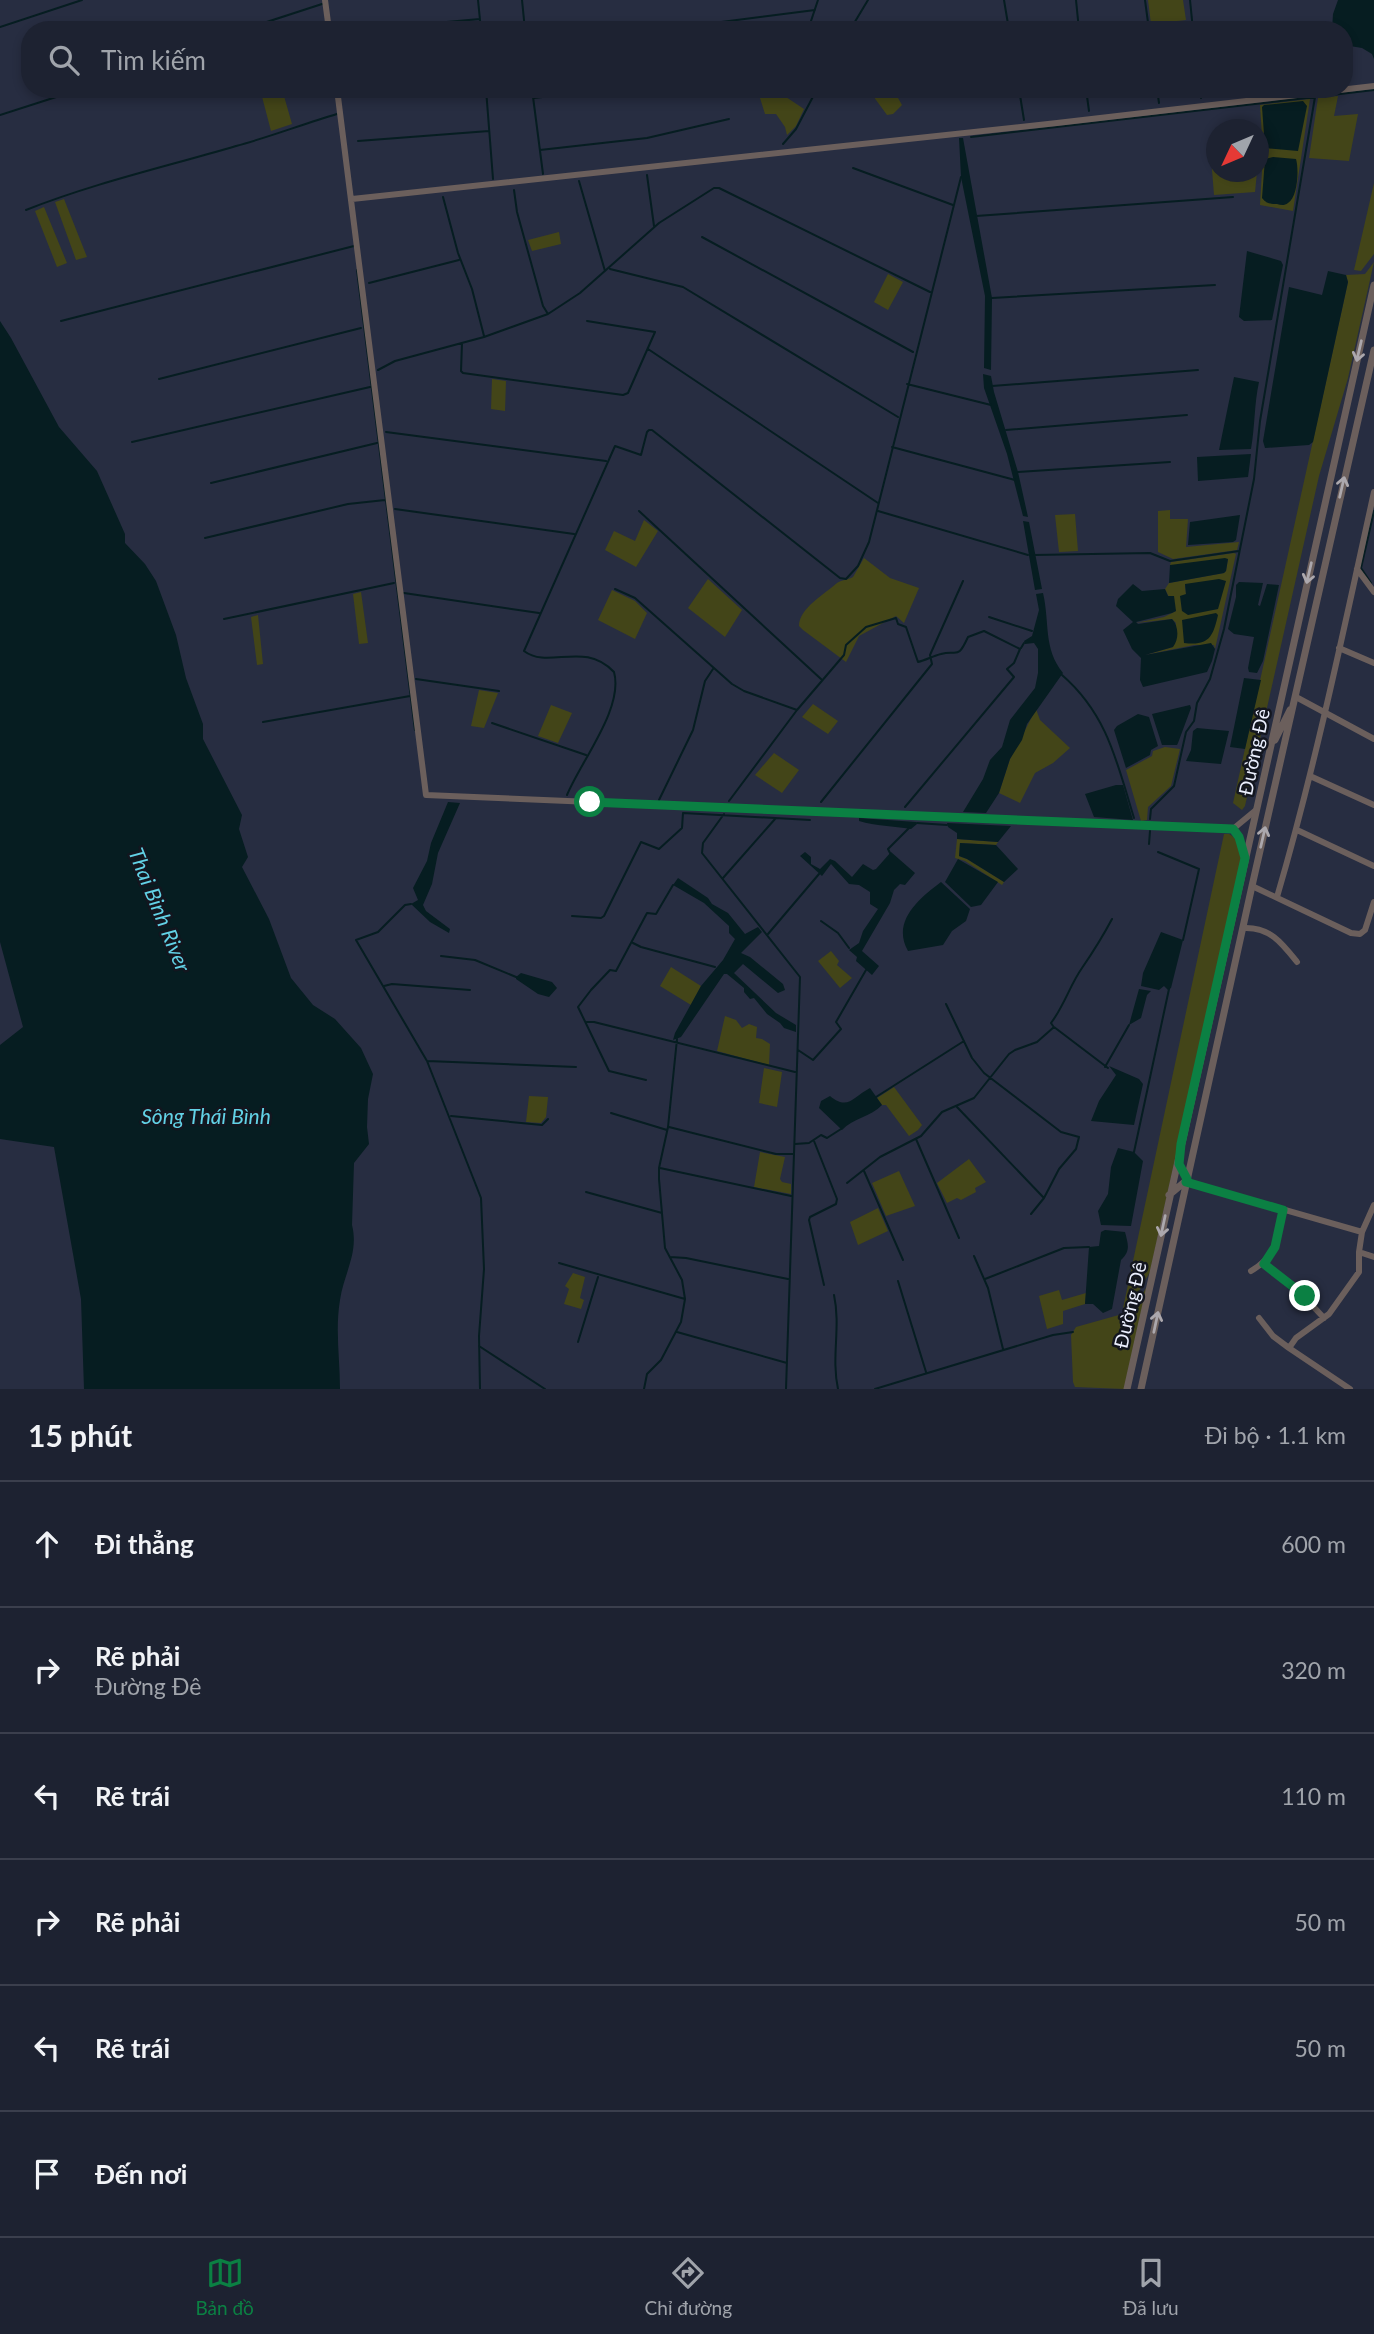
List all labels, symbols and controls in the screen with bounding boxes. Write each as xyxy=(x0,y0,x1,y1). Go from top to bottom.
search box xyxy=(21,21,1353,98)
icon: search xyxy=(45,41,83,79)
text: Tìm kiếm xyxy=(101,44,206,76)
north arrow xyxy=(1206,119,1269,182)
one-way arrow xyxy=(1352,339,1365,362)
one-way arrow xyxy=(1336,476,1350,499)
one-way arrow xyxy=(1302,561,1315,584)
street label: Đường Đê xyxy=(1233,707,1274,797)
route start xyxy=(574,786,605,817)
one-way arrow xyxy=(1257,826,1270,849)
water label: Thai Binh River xyxy=(124,844,197,976)
water label: Sông Thái Bình xyxy=(141,1103,271,1128)
one-way arrow xyxy=(1156,1214,1170,1237)
street label: Đường Đê xyxy=(1108,1259,1151,1350)
route end xyxy=(1289,1280,1320,1311)
one-way arrow xyxy=(1150,1311,1163,1334)
text: 15 phút xyxy=(28,1417,132,1453)
text: Đi bộ · 1.1 km xyxy=(1205,1421,1346,1449)
icon: ahead xyxy=(28,1525,66,1563)
text: Đi thẳng xyxy=(95,1528,194,1560)
text: 600 m xyxy=(1281,1530,1346,1558)
text: Rẽ phải xyxy=(95,1640,180,1672)
icon: right xyxy=(28,1651,66,1689)
text: 320 m xyxy=(1281,1656,1346,1684)
text: Đường Đê xyxy=(95,1672,201,1700)
icon: left xyxy=(28,1777,66,1815)
text: Rẽ trái xyxy=(95,1780,170,1812)
text: 110 m xyxy=(1281,1782,1346,1810)
icon: right xyxy=(28,1903,66,1941)
text: Rẽ phải xyxy=(95,1906,180,1938)
text: 50 m xyxy=(1295,1908,1346,1936)
icon: left xyxy=(28,2029,66,2067)
text: Rẽ trái xyxy=(95,2032,170,2064)
text: 50 m xyxy=(1295,2034,1346,2062)
icon: arrive xyxy=(28,2155,66,2193)
text: Đến nơi xyxy=(95,2158,187,2190)
tab: Bản đồ xyxy=(195,2254,254,2319)
tab: Chỉ đường xyxy=(645,2254,732,2319)
tab: Đã lưu xyxy=(1123,2254,1179,2319)

